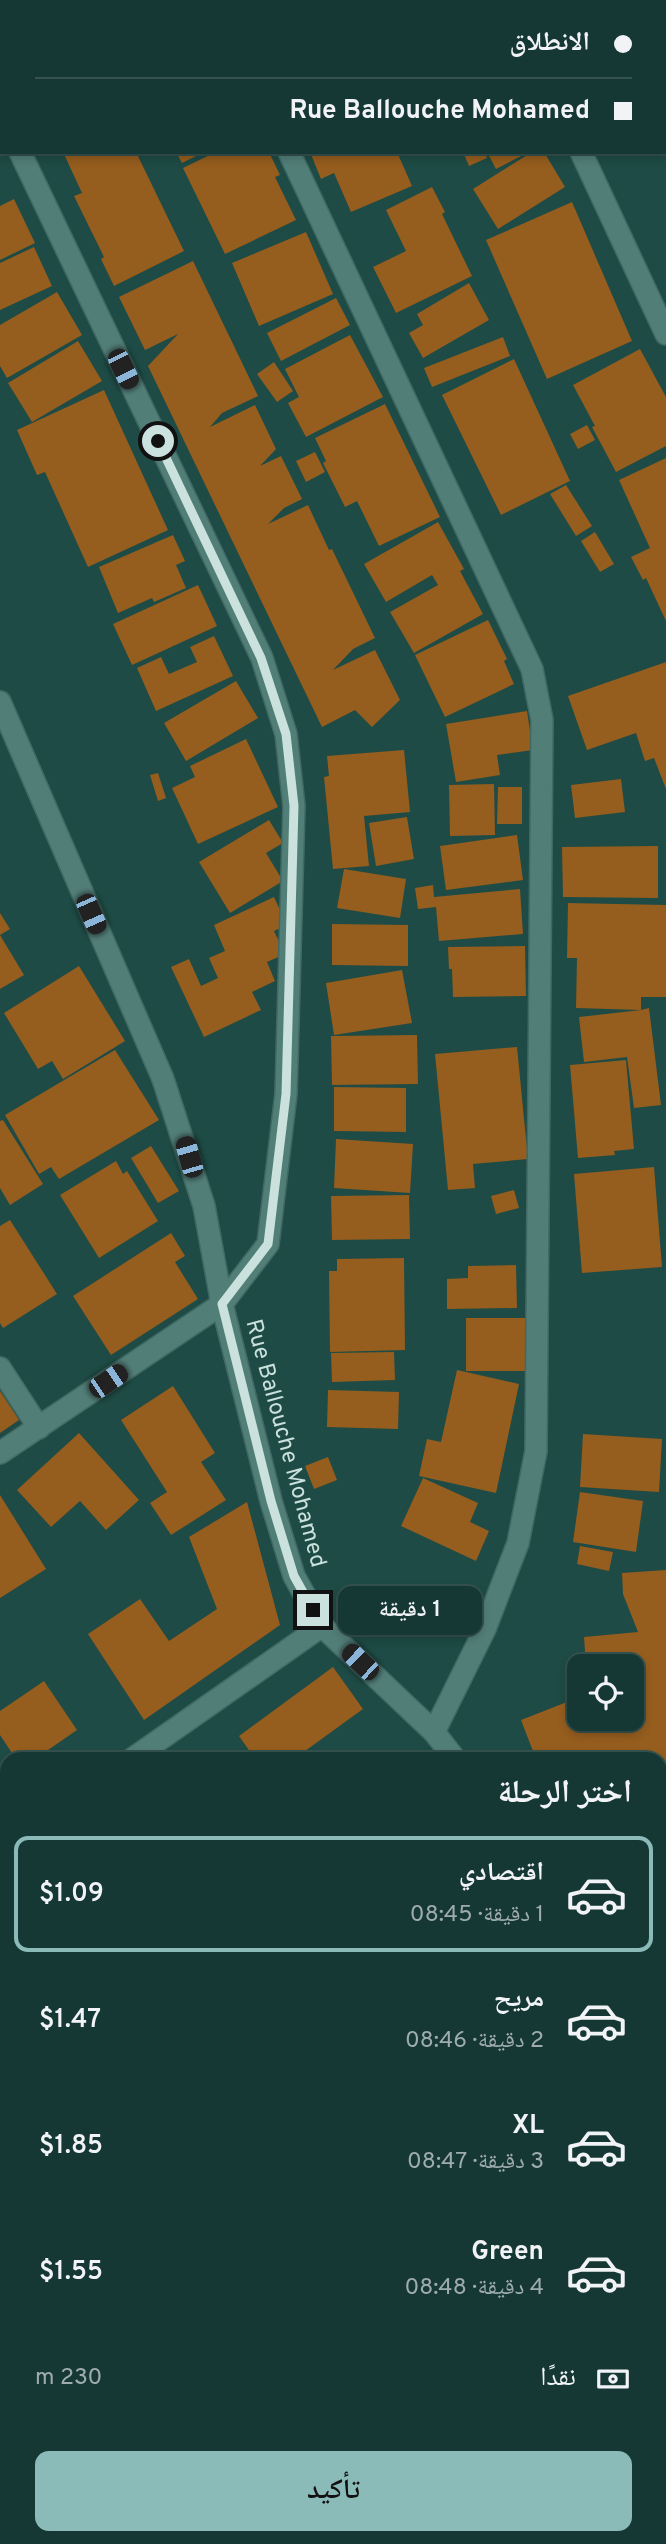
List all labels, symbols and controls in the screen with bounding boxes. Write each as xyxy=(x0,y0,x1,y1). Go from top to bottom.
text: الانطلاق xyxy=(510,27,590,60)
text: Rue Ballouche Mohamed xyxy=(289,95,590,128)
car xyxy=(105,346,142,392)
route start xyxy=(142,425,174,457)
car xyxy=(73,891,110,937)
car xyxy=(174,1134,205,1180)
street label: Rue Ballouche Mohamed xyxy=(237,1316,332,1571)
car xyxy=(85,1361,132,1401)
callout: 1 دقيقة xyxy=(338,1586,481,1634)
route end xyxy=(297,1594,329,1626)
text: 1 دقيقة xyxy=(379,1596,441,1625)
car xyxy=(338,1640,383,1684)
map controls xyxy=(567,1654,644,1731)
button: locate xyxy=(567,1654,644,1731)
text: اختر الرحلة xyxy=(498,1774,632,1814)
text: اقتصادي xyxy=(459,1857,544,1890)
icon: car xyxy=(565,1863,628,1926)
text: $1.09 xyxy=(39,1878,104,1911)
text: 1 دقيقة · 08:45 xyxy=(410,1901,544,1930)
text: مريح xyxy=(494,1983,544,2016)
icon: car xyxy=(565,1989,628,2052)
text: $1.47 xyxy=(39,2004,101,2037)
text: 2 دقيقة · 08:46 xyxy=(405,2027,544,2056)
text: XL xyxy=(512,2110,544,2143)
icon: car xyxy=(565,2115,628,2178)
text: $1.85 xyxy=(39,2130,103,2163)
text: 3 دقيقة · 08:47 xyxy=(407,2148,544,2177)
text: Green xyxy=(471,2236,544,2269)
icon: car xyxy=(565,2241,628,2304)
text: $1.55 xyxy=(39,2256,103,2289)
text: 4 دقيقة · 08:48 xyxy=(404,2274,544,2303)
icon: cash xyxy=(594,2360,632,2398)
text: نقدًا xyxy=(540,2362,576,2395)
text: 230 m xyxy=(35,2364,102,2393)
button: تأكيد xyxy=(35,2451,632,2531)

